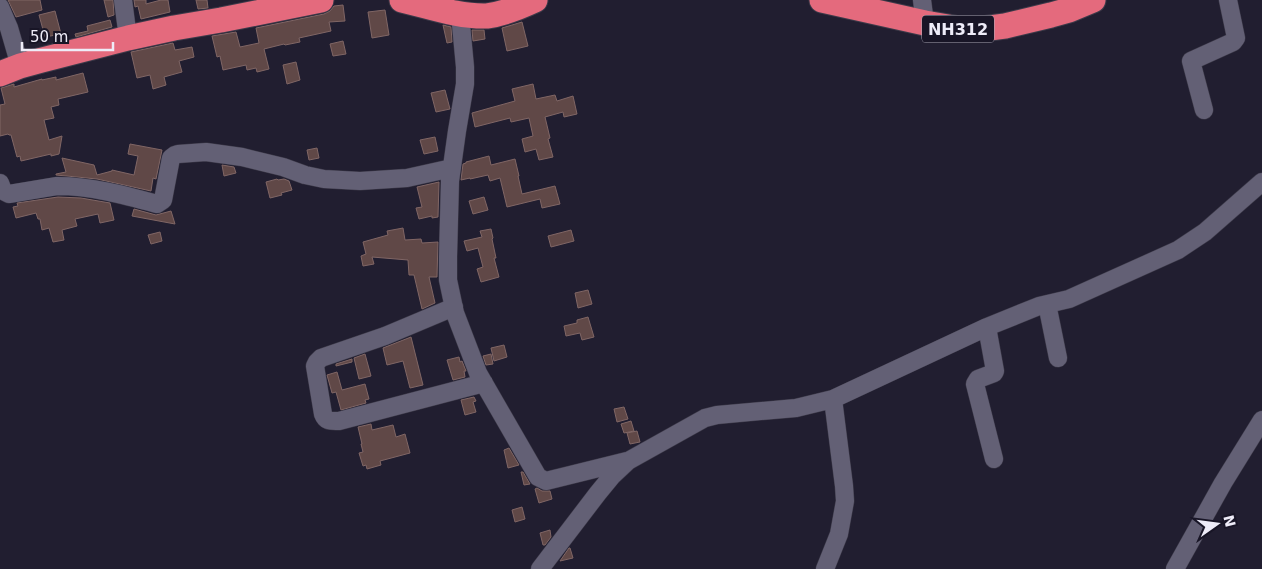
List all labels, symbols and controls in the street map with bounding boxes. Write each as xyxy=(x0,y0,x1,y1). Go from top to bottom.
road number: NH312 xyxy=(922,15,994,42)
scale bar xyxy=(22,20,114,52)
text: 50 m xyxy=(30,28,68,46)
north arrow xyxy=(1192,499,1242,549)
text: N xyxy=(1220,513,1239,528)

